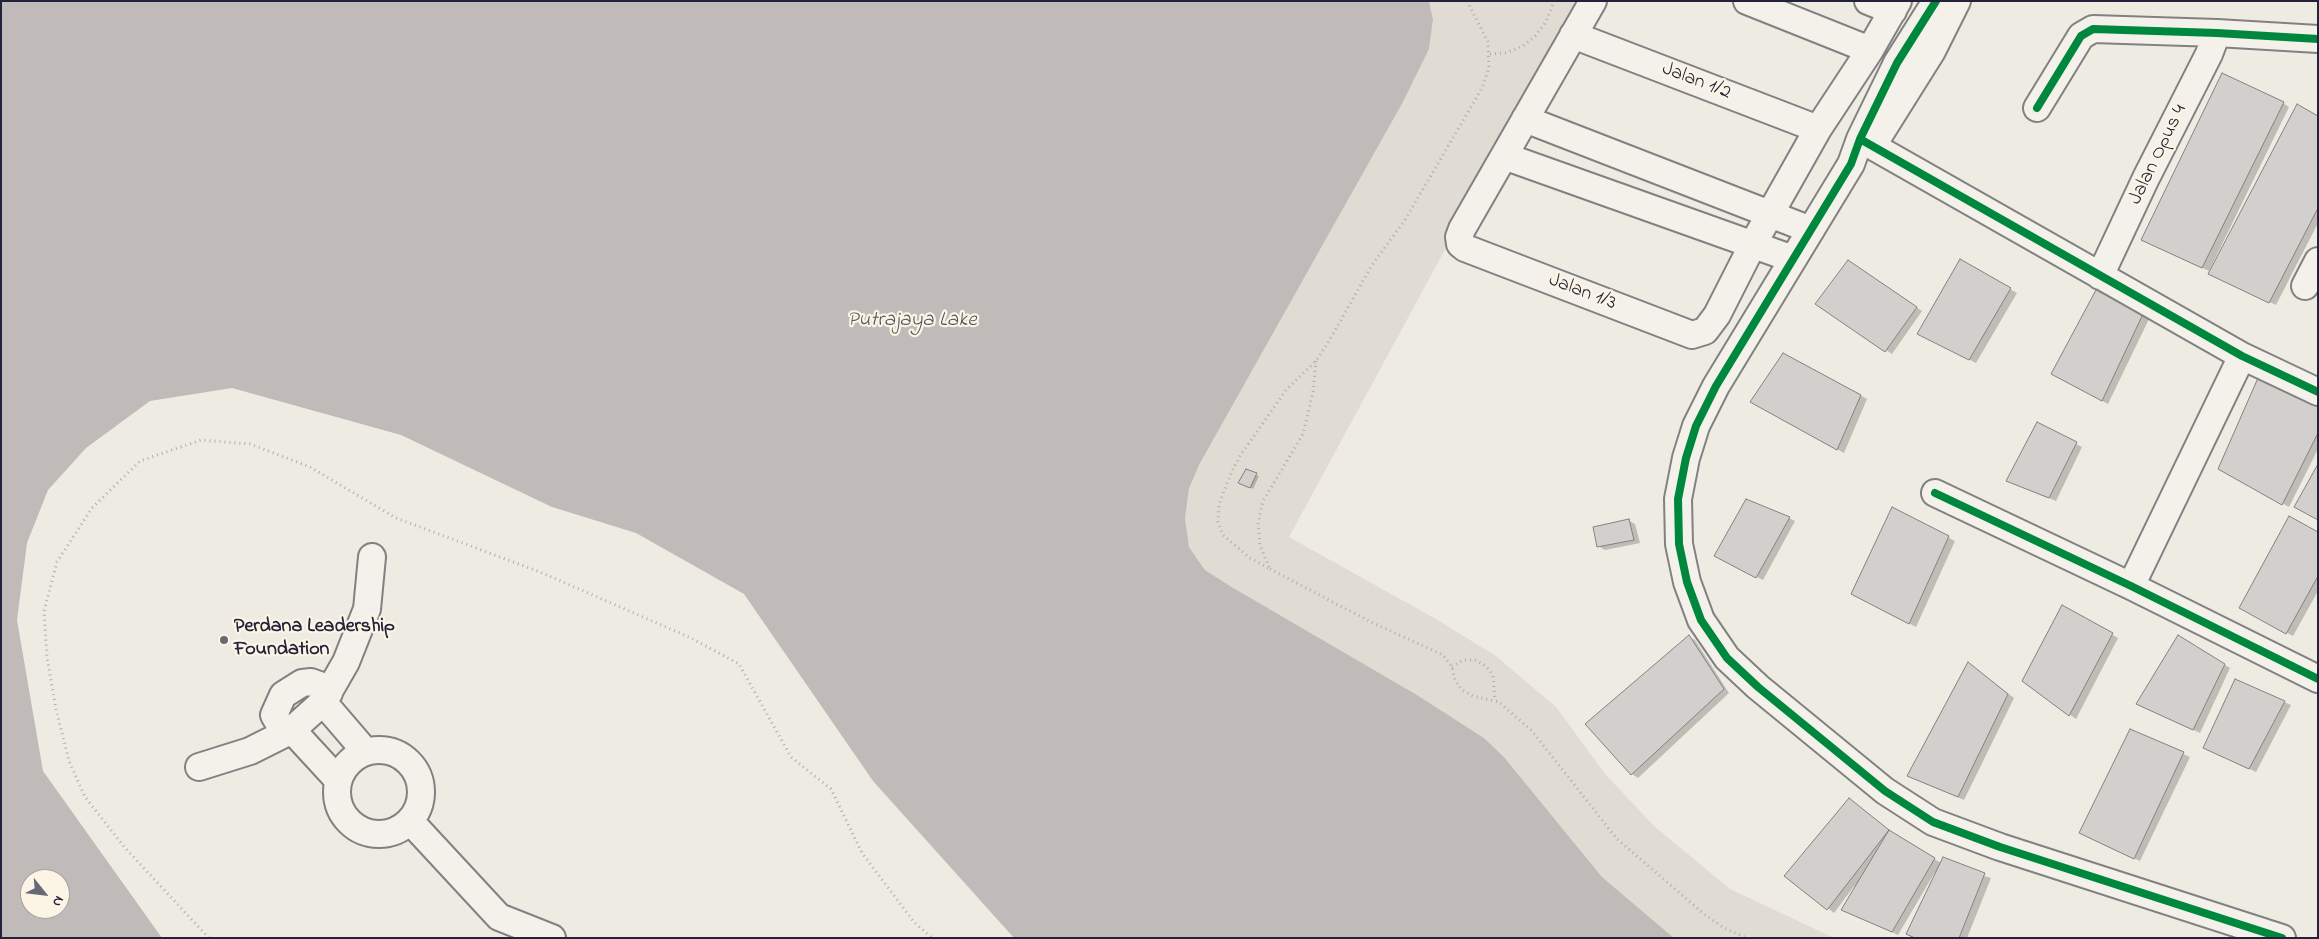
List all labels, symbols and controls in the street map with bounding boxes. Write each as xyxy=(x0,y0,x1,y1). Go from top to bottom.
street label: Jalan 1/2 xyxy=(1658,58,1734,106)
street label: Jalan Opus 4 xyxy=(2124,101,2194,209)
street label: Jalan 1/3 xyxy=(1545,269,1619,317)
water label: Putrajaya Lake xyxy=(847,309,977,335)
place label: Perdana Leadership Foundation xyxy=(234,616,395,663)
marker: Perdana Leadership Foundation xyxy=(218,634,230,646)
north arrow xyxy=(20,869,70,919)
text: N xyxy=(46,892,69,910)

